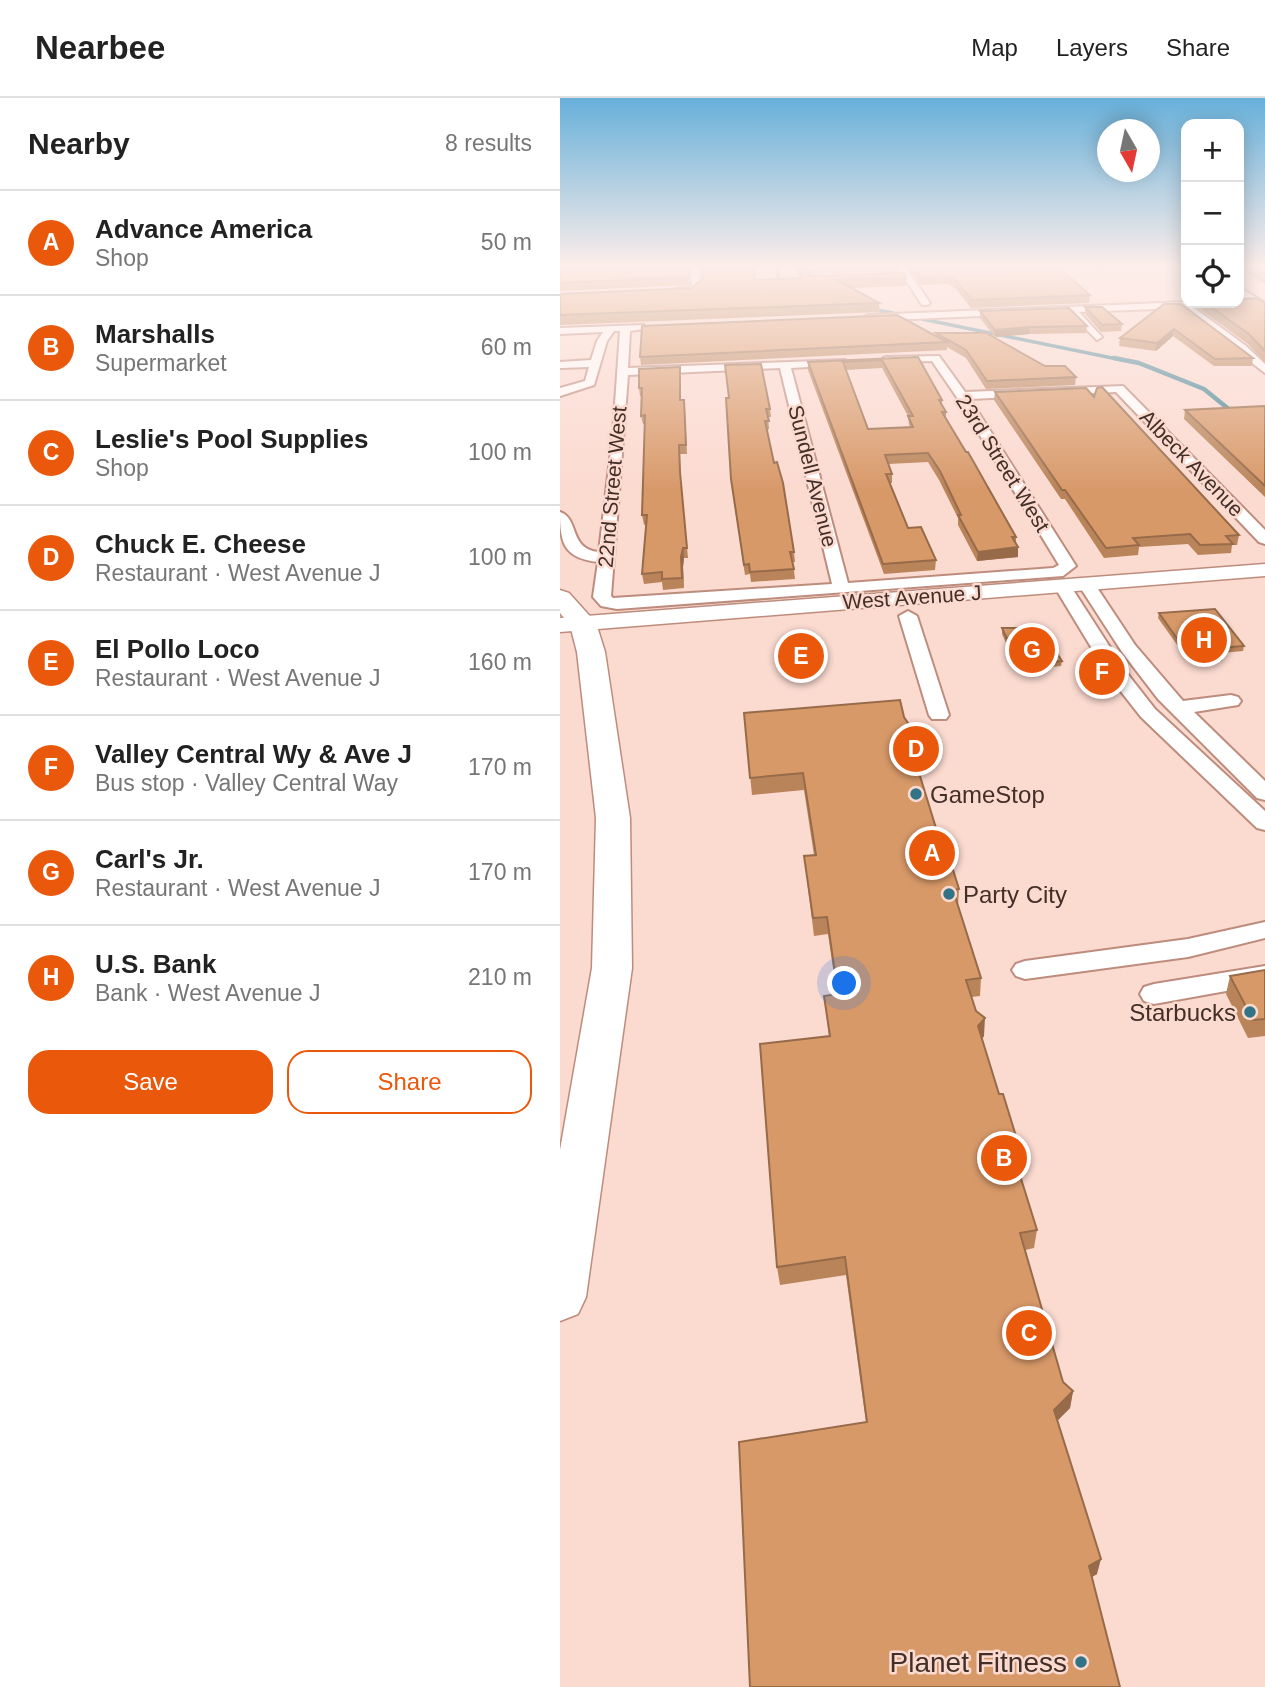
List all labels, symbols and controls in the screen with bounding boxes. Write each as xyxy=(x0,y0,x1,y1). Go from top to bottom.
text: Nearbee xyxy=(35,29,165,66)
text: Map xyxy=(971,34,1018,61)
text: Layers xyxy=(1056,34,1128,61)
text: Share xyxy=(1166,34,1230,61)
north arrow xyxy=(1097,119,1160,182)
map controls xyxy=(1181,119,1244,308)
button: + xyxy=(1181,119,1244,182)
text: Nearby xyxy=(28,127,130,160)
text: 8 results xyxy=(445,130,532,156)
button: − xyxy=(1181,182,1244,245)
text: Advance America xyxy=(95,214,312,244)
text: A xyxy=(43,229,59,255)
text: 50 m xyxy=(481,229,532,255)
text: Shop xyxy=(95,245,149,271)
button: locate xyxy=(1181,245,1244,308)
text: Marshalls xyxy=(95,319,215,349)
text: B xyxy=(43,334,59,360)
text: 60 m xyxy=(481,334,532,360)
text: Supermarket xyxy=(95,350,227,376)
street label: 23rd Street West xyxy=(952,390,1054,536)
street label: Sundell Avenue xyxy=(784,403,842,549)
street label: 22nd Street West xyxy=(593,405,631,569)
street label: Albeck Avenue xyxy=(1136,405,1248,521)
text: Leslie's Pool Supplies xyxy=(95,424,368,454)
text: C xyxy=(43,439,59,465)
text: 100 m xyxy=(468,439,532,465)
text: Shop xyxy=(95,455,149,481)
text: Chuck E. Cheese xyxy=(95,529,306,559)
text: D xyxy=(43,544,59,570)
text: 100 m xyxy=(468,544,532,570)
text: Restaurant · West Avenue J xyxy=(95,560,381,586)
street label: West Avenue J xyxy=(842,581,982,613)
pin: H xyxy=(1181,614,1227,666)
pin: G xyxy=(1009,624,1055,676)
pin: E xyxy=(778,630,824,682)
text: El Pollo Loco xyxy=(95,634,260,664)
pin: F xyxy=(1079,646,1125,698)
text: E xyxy=(43,649,59,675)
text: 160 m xyxy=(468,649,532,675)
text: Restaurant · West Avenue J xyxy=(95,665,381,691)
pin: D xyxy=(893,723,939,775)
text: Valley Central Wy & Ave J xyxy=(95,739,412,769)
text: F xyxy=(44,754,58,780)
text: 170 m xyxy=(468,754,532,780)
text: Bus stop · Valley Central Way xyxy=(95,770,398,796)
place label: GameStop xyxy=(930,781,1045,808)
marker: GameStop xyxy=(908,786,924,802)
pin: A xyxy=(909,827,955,879)
text: Carl's Jr. xyxy=(95,844,204,874)
text: G xyxy=(42,859,60,885)
text: 170 m xyxy=(468,859,532,885)
text: Restaurant · West Avenue J xyxy=(95,875,381,901)
place label: Party City xyxy=(963,881,1067,908)
marker: Party City xyxy=(941,886,957,902)
text: U.S. Bank xyxy=(95,949,216,979)
text: H xyxy=(43,964,59,990)
text: 210 m xyxy=(468,964,532,990)
your location xyxy=(827,966,861,1000)
text: Bank · West Avenue J xyxy=(95,980,320,1006)
place label: Starbucks xyxy=(1129,999,1236,1026)
marker: Starbucks xyxy=(1242,1004,1258,1020)
button: Save xyxy=(28,1050,273,1114)
button: Share xyxy=(287,1050,532,1114)
pin: B xyxy=(981,1132,1027,1184)
pin: C xyxy=(1006,1307,1052,1359)
place label: Planet Fitness xyxy=(890,1647,1067,1678)
marker: Planet Fitness xyxy=(1073,1654,1089,1670)

